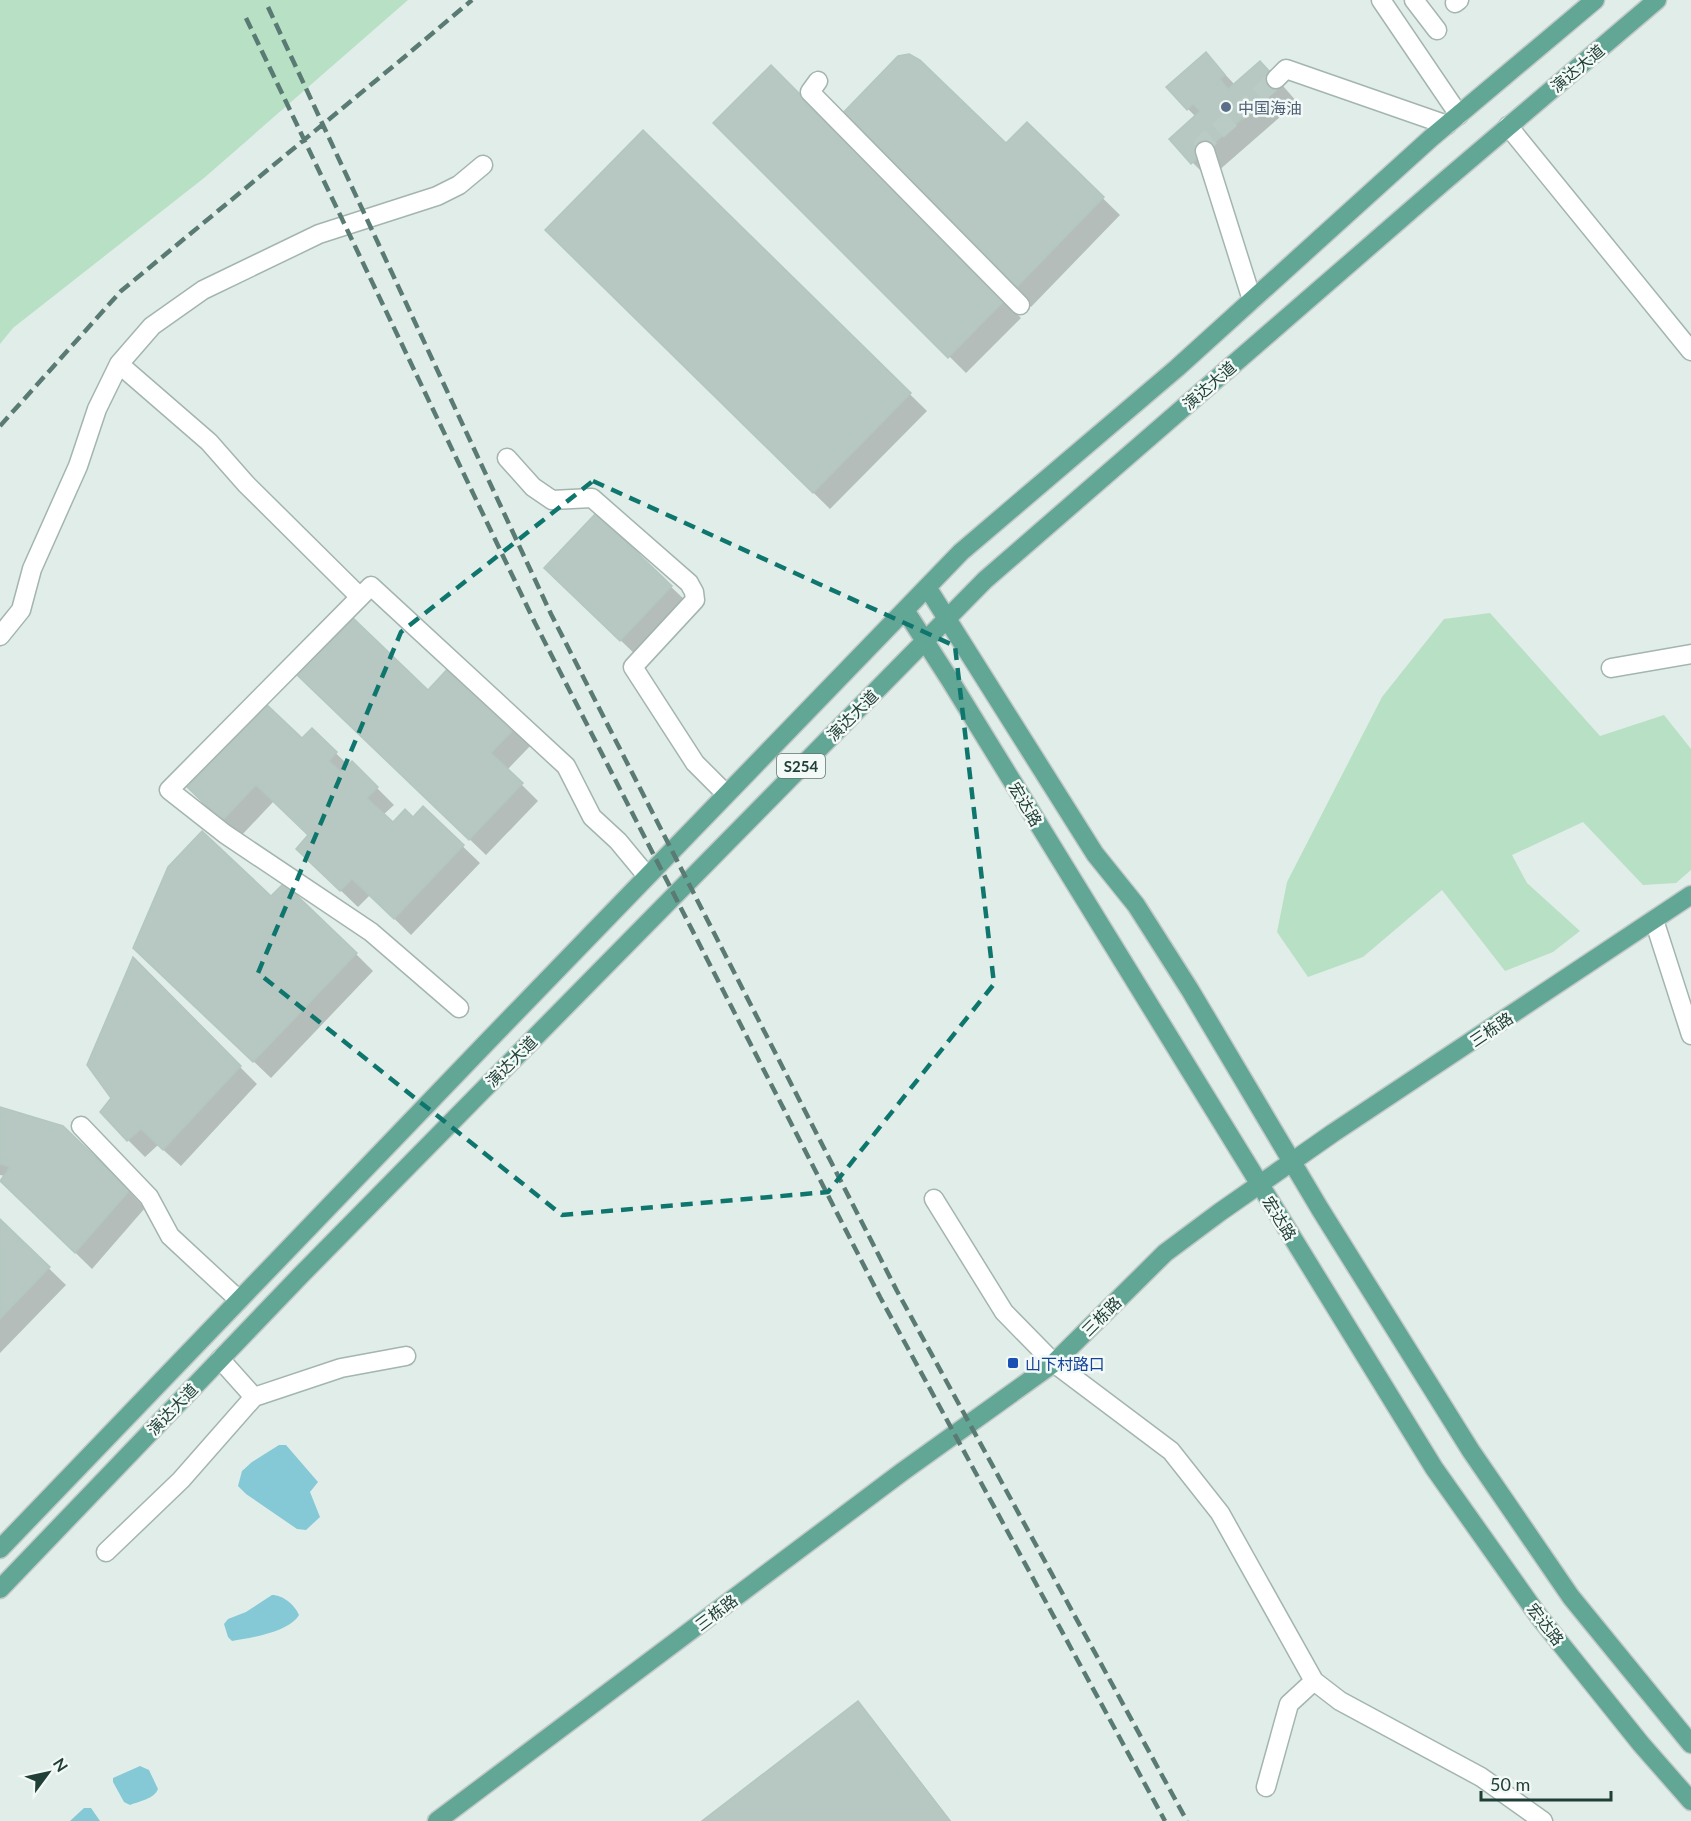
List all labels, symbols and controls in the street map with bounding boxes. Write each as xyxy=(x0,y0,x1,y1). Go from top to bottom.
street label: 演达大道 xyxy=(1546,40,1608,96)
place label: 中国海油 xyxy=(1238,98,1302,117)
marker: 中国海油 xyxy=(1219,100,1233,114)
street label: 演达大道 xyxy=(1179,357,1239,413)
street label: 演达大道 xyxy=(823,686,881,744)
road number: S254 xyxy=(777,754,825,778)
street label: 宏达路 xyxy=(1005,779,1047,829)
street label: 三栋路 xyxy=(1466,1008,1516,1050)
street label: 演达大道 xyxy=(482,1032,540,1090)
street label: 宏达路 xyxy=(1259,1193,1301,1243)
street label: 三栋路 xyxy=(1077,1292,1125,1340)
place label: 山下村路口 xyxy=(1025,1354,1105,1373)
marker: 山下村路口 xyxy=(1006,1356,1020,1370)
street label: 演达大道 xyxy=(143,1379,201,1439)
street label: 三栋路 xyxy=(691,1590,741,1634)
street label: 宏达路 xyxy=(1524,1599,1568,1649)
north arrow xyxy=(18,1743,78,1803)
text: N xyxy=(50,1754,72,1775)
scale bar xyxy=(1481,1764,1612,1802)
text: 50 m xyxy=(1490,1773,1530,1795)

